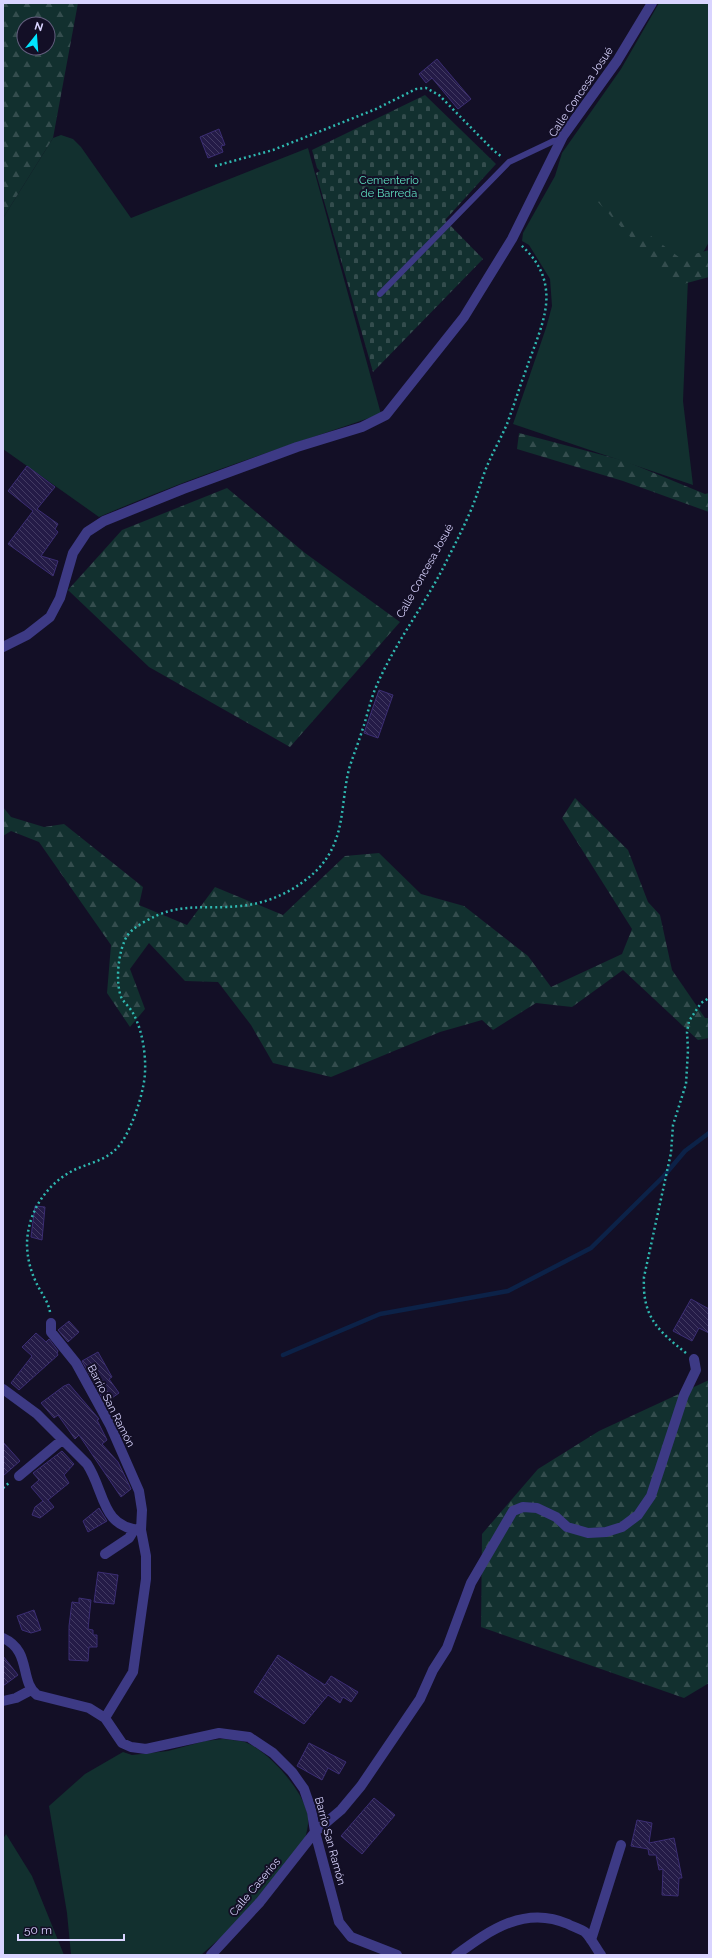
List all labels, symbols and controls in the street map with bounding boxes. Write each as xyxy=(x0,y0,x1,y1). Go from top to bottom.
north arrow xyxy=(16,16,56,56)
text: N xyxy=(33,19,45,34)
street label: Calle Concesa Josué xyxy=(546,44,616,139)
park label: Cementerio de Barreda xyxy=(359,174,419,200)
street label: Calle Concesa Josué xyxy=(394,521,457,620)
street label: Barrio San Ramón xyxy=(85,1363,137,1449)
street label: Barrio San Ramón xyxy=(312,1795,348,1887)
street label: Calle Caserios xyxy=(227,1855,283,1919)
scale bar xyxy=(18,1916,124,1942)
text: 50 m xyxy=(24,1923,52,1937)

